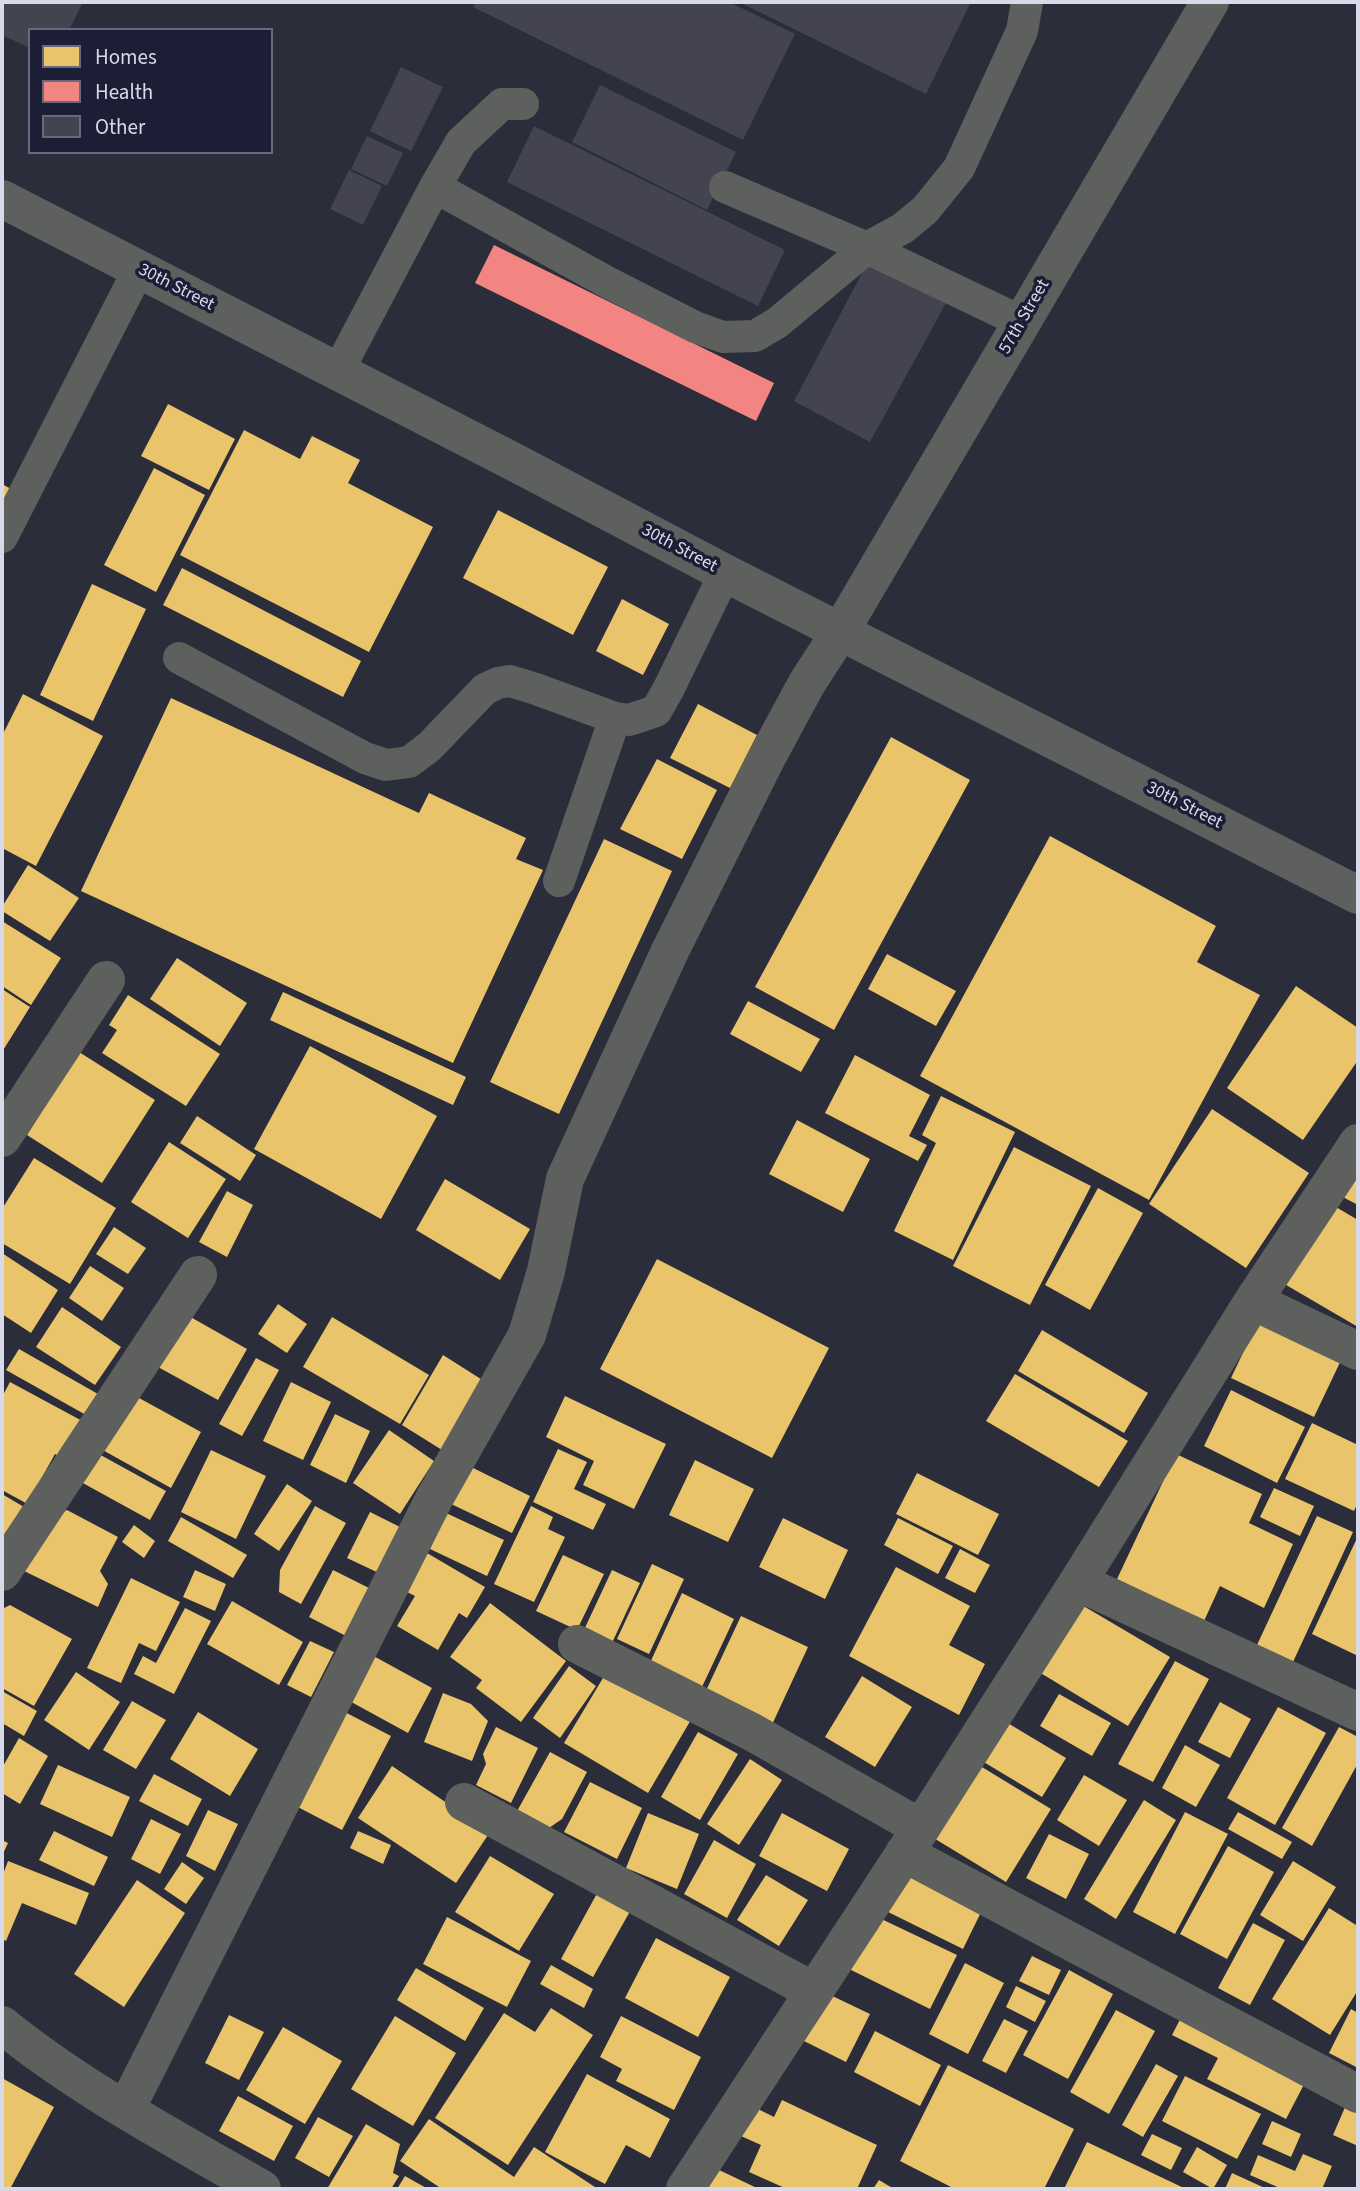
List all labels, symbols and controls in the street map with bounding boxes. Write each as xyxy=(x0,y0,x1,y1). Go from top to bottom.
legend xyxy=(28,28,273,154)
text: Homes xyxy=(95,42,157,72)
text: Health xyxy=(95,77,153,107)
text: Other xyxy=(95,112,145,142)
street label: 30th Street xyxy=(134,260,218,316)
street label: 57th Street xyxy=(995,276,1055,358)
street label: 30th Street xyxy=(638,520,720,578)
street label: 30th Street xyxy=(1142,778,1226,834)

